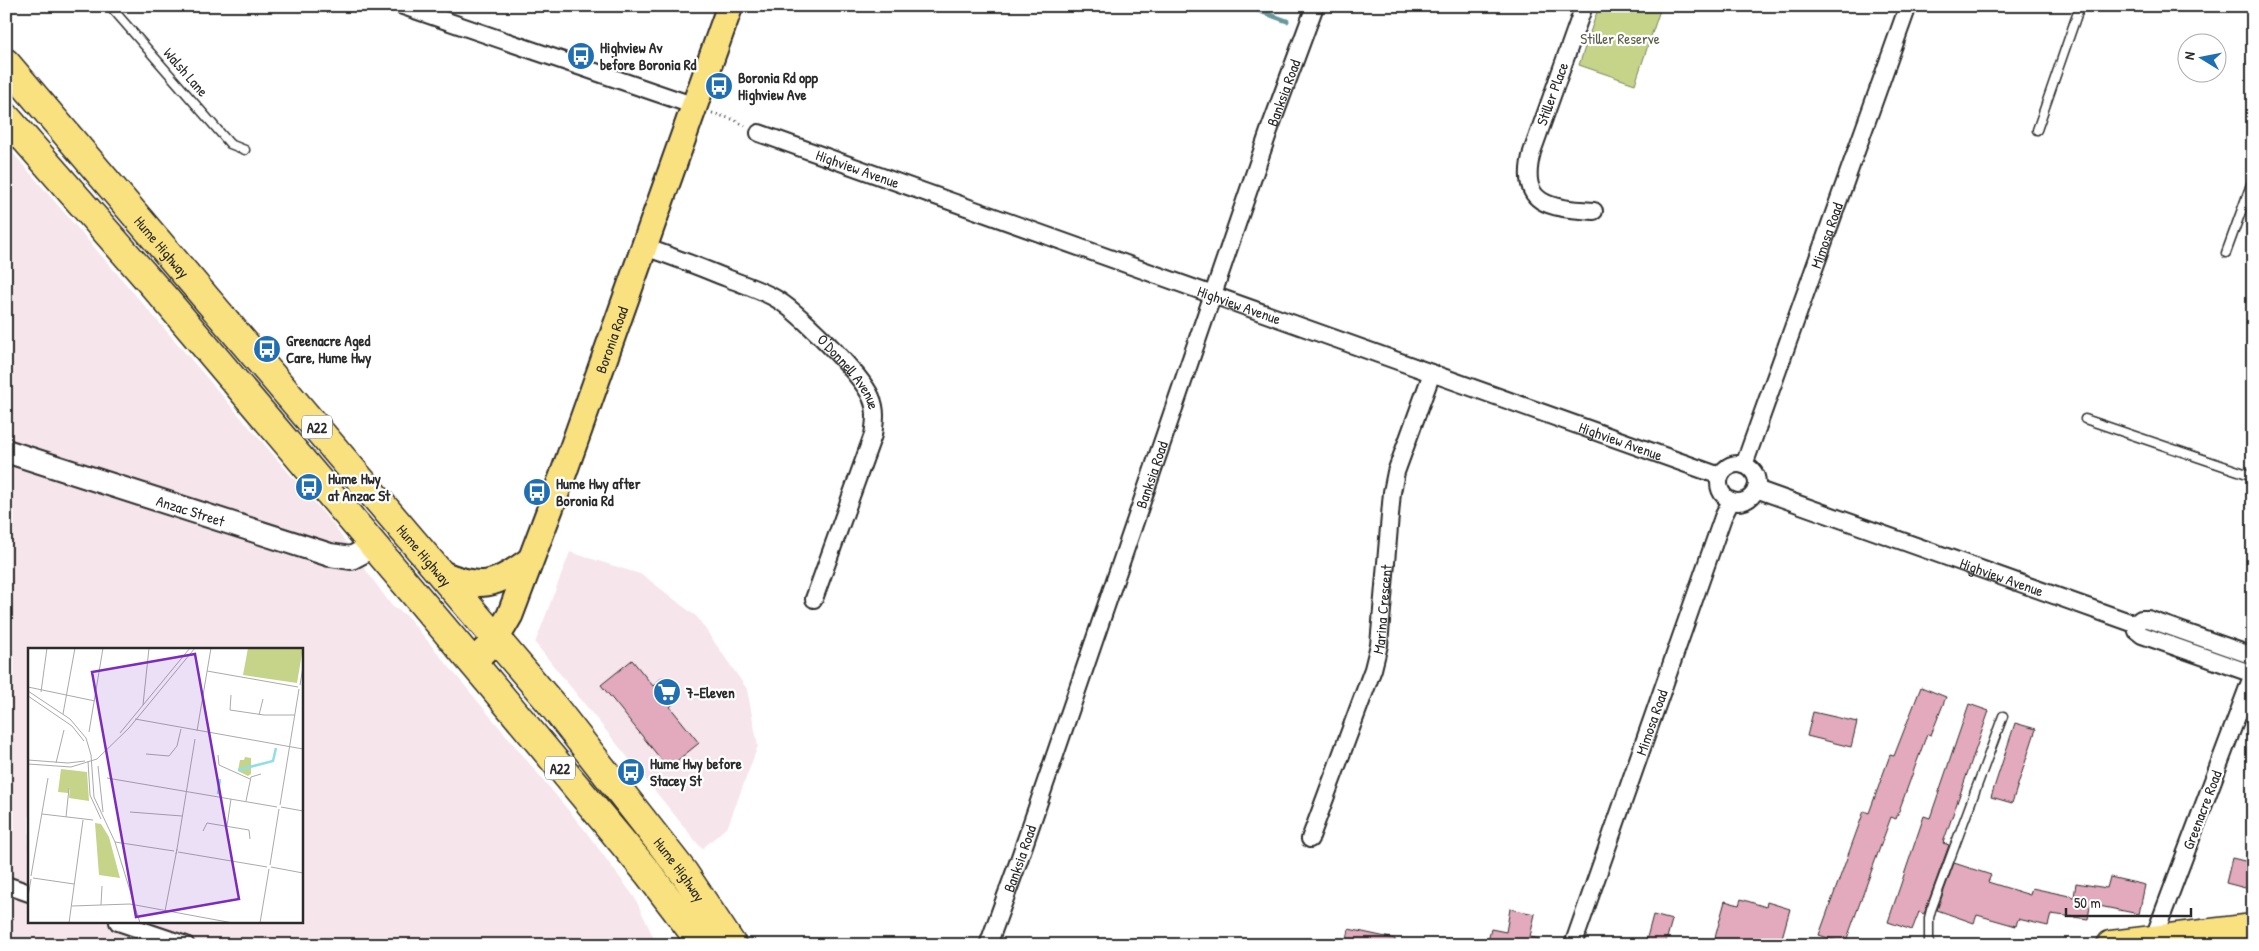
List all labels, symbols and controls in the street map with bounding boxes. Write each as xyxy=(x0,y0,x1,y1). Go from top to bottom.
park label: Stiller Reserve xyxy=(1580,28,1660,49)
north arrow xyxy=(2176,32,2226,82)
place label: Highview Av before Boronia Rd xyxy=(600,37,697,75)
bus stop icon: Highview Av before Boronia Rd xyxy=(566,41,596,71)
street label: Walsh Lane xyxy=(159,43,213,101)
text: N xyxy=(2179,50,2199,61)
street label: Banksia Road xyxy=(1261,56,1305,129)
street label: Stiller Place xyxy=(1531,59,1573,129)
place label: Boronia Rd opp Highview Ave xyxy=(738,67,819,106)
bus stop icon: Boronia Rd opp Highview Ave xyxy=(704,71,734,101)
street label: Highview Avenue xyxy=(813,144,903,193)
street label: Mimosa Road xyxy=(1805,199,1848,271)
street label: Hume Highway xyxy=(130,211,195,282)
street label: Highview Avenue xyxy=(1195,280,1284,329)
street label: Boronia Road xyxy=(590,303,633,376)
street label: O'Donnell Avenue xyxy=(813,329,885,411)
place label: Greenacre Aged Care, Hume Hwy xyxy=(286,330,372,369)
bus stop icon: Greenacre Aged Care, Hume Hwy xyxy=(252,334,282,364)
road number: A22 xyxy=(302,416,332,438)
street label: Highview Avenue xyxy=(1576,416,1665,465)
street label: Banksia Road xyxy=(1130,438,1172,511)
place label: Hume Hwy at Anzac St xyxy=(328,468,391,506)
bus stop icon: Hume Hwy at Anzac St xyxy=(294,472,324,502)
place label: Hume Hwy after Boronia Rd xyxy=(556,473,641,511)
bus stop icon: Hume Hwy after Boronia Rd xyxy=(522,477,552,507)
street label: Anzac Street xyxy=(154,489,228,531)
street label: Hume Highway xyxy=(392,520,457,590)
street label: Highview Avenue xyxy=(1957,552,2047,601)
street label: Marina Crescent xyxy=(1367,563,1396,656)
inset map xyxy=(28,648,302,924)
supermarket icon: 7-Eleven xyxy=(652,677,682,707)
place label: 7-Eleven xyxy=(685,682,735,703)
street label: Mimosa Road xyxy=(1630,686,1672,758)
place label: Hume Hwy before Stacey St xyxy=(650,753,742,792)
road number: A22 xyxy=(545,756,575,780)
bus stop icon: Hume Hwy before Stacey St xyxy=(616,757,646,787)
street label: Greenacre Road xyxy=(2177,767,2227,853)
street label: Banksia Road xyxy=(998,822,1041,895)
street label: Hume Highway xyxy=(649,833,711,906)
scale bar xyxy=(2066,886,2192,918)
text: 50 m xyxy=(2074,892,2101,913)

